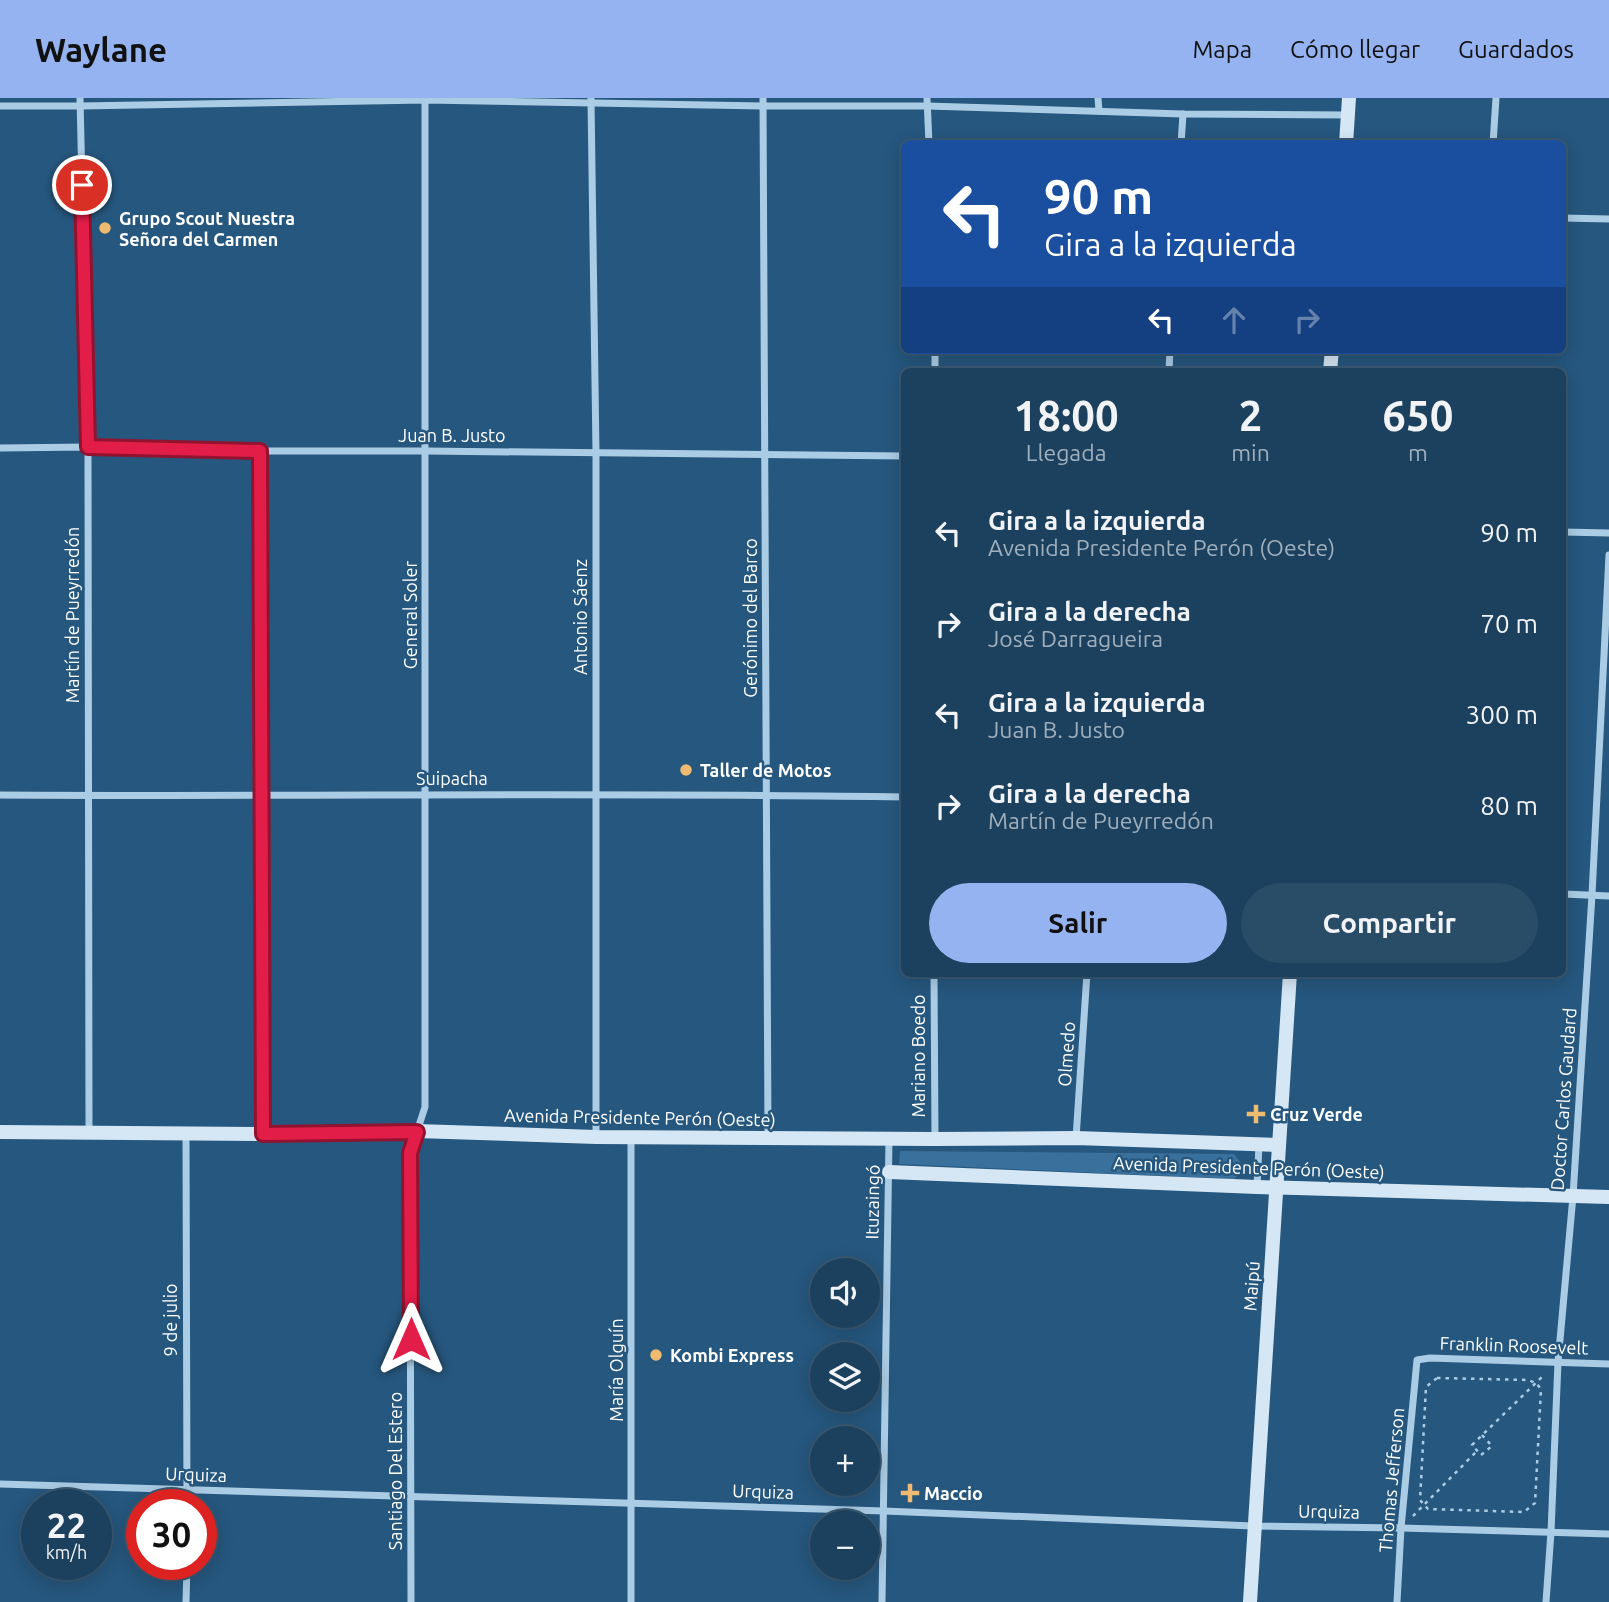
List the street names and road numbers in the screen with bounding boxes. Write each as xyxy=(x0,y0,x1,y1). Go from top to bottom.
street label: Juan B. Justo xyxy=(398,425,506,445)
street label: Martín de Pueyrredón xyxy=(62,527,82,703)
street label: Gerónimo del Barco xyxy=(740,538,760,698)
street label: Antonio Sáenz xyxy=(570,559,590,675)
street label: General Soler xyxy=(400,561,420,669)
street label: Suipacha xyxy=(416,768,488,788)
street label: Mariano Boedo xyxy=(908,994,928,1118)
street label: Doctor Carlos Gaudard xyxy=(1547,1007,1579,1191)
street label: Olmedo xyxy=(1054,1021,1078,1087)
street label: Avenida Presidente Perón (Oeste) xyxy=(504,1105,776,1130)
street label: Avenida Presidente Perón (Oeste) xyxy=(1113,1152,1385,1183)
street label: Ituzaingó xyxy=(861,1164,883,1240)
street label: Maipú xyxy=(1239,1260,1263,1312)
street label: 9 de julio xyxy=(160,1283,180,1357)
street label: María Olguín xyxy=(606,1318,626,1422)
street label: Franklin Roosevelt xyxy=(1439,1332,1589,1358)
street label: Santiago Del Estero xyxy=(385,1392,405,1550)
street label: Thomas Jefferson xyxy=(1375,1407,1407,1553)
street label: Urquiza xyxy=(165,1463,227,1485)
street label: Urquiza xyxy=(732,1480,794,1502)
street label: Urquiza xyxy=(1298,1500,1360,1522)

